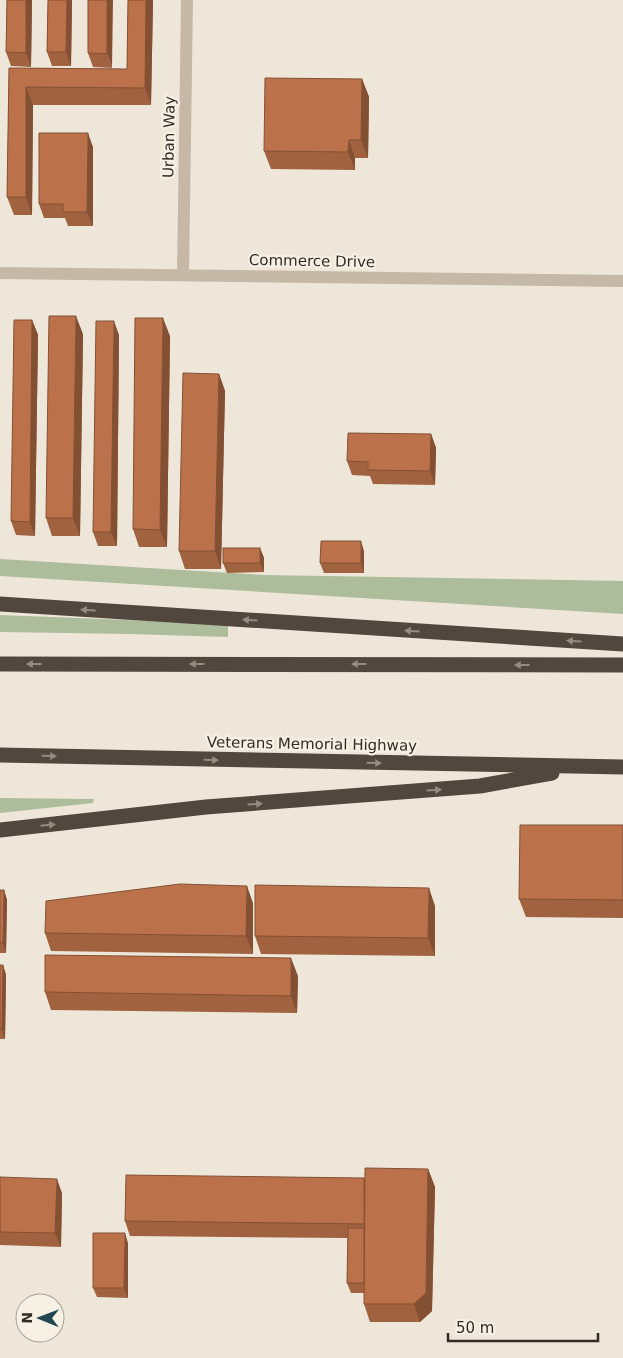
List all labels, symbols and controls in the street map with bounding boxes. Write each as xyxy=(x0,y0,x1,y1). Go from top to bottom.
street label: Urban Way xyxy=(159,96,179,178)
street label: Commerce Drive xyxy=(249,251,375,271)
one-way arrow xyxy=(80,605,96,613)
one-way arrow xyxy=(242,616,258,624)
one-way arrow xyxy=(404,626,420,634)
one-way arrow xyxy=(566,637,582,645)
one-way arrow xyxy=(26,660,42,668)
one-way arrow xyxy=(189,660,205,668)
one-way arrow xyxy=(351,660,367,668)
one-way arrow xyxy=(514,661,530,669)
street label: Veterans Memorial Highway xyxy=(207,733,417,755)
one-way arrow xyxy=(41,753,57,761)
one-way arrow xyxy=(203,756,219,764)
one-way arrow xyxy=(366,759,382,767)
one-way arrow xyxy=(426,785,442,793)
one-way arrow xyxy=(247,799,263,807)
one-way arrow xyxy=(41,821,57,829)
north arrow xyxy=(15,1293,65,1343)
scale bar xyxy=(448,1310,598,1342)
text: N xyxy=(19,1312,35,1324)
text: 50 m xyxy=(456,1319,494,1337)

